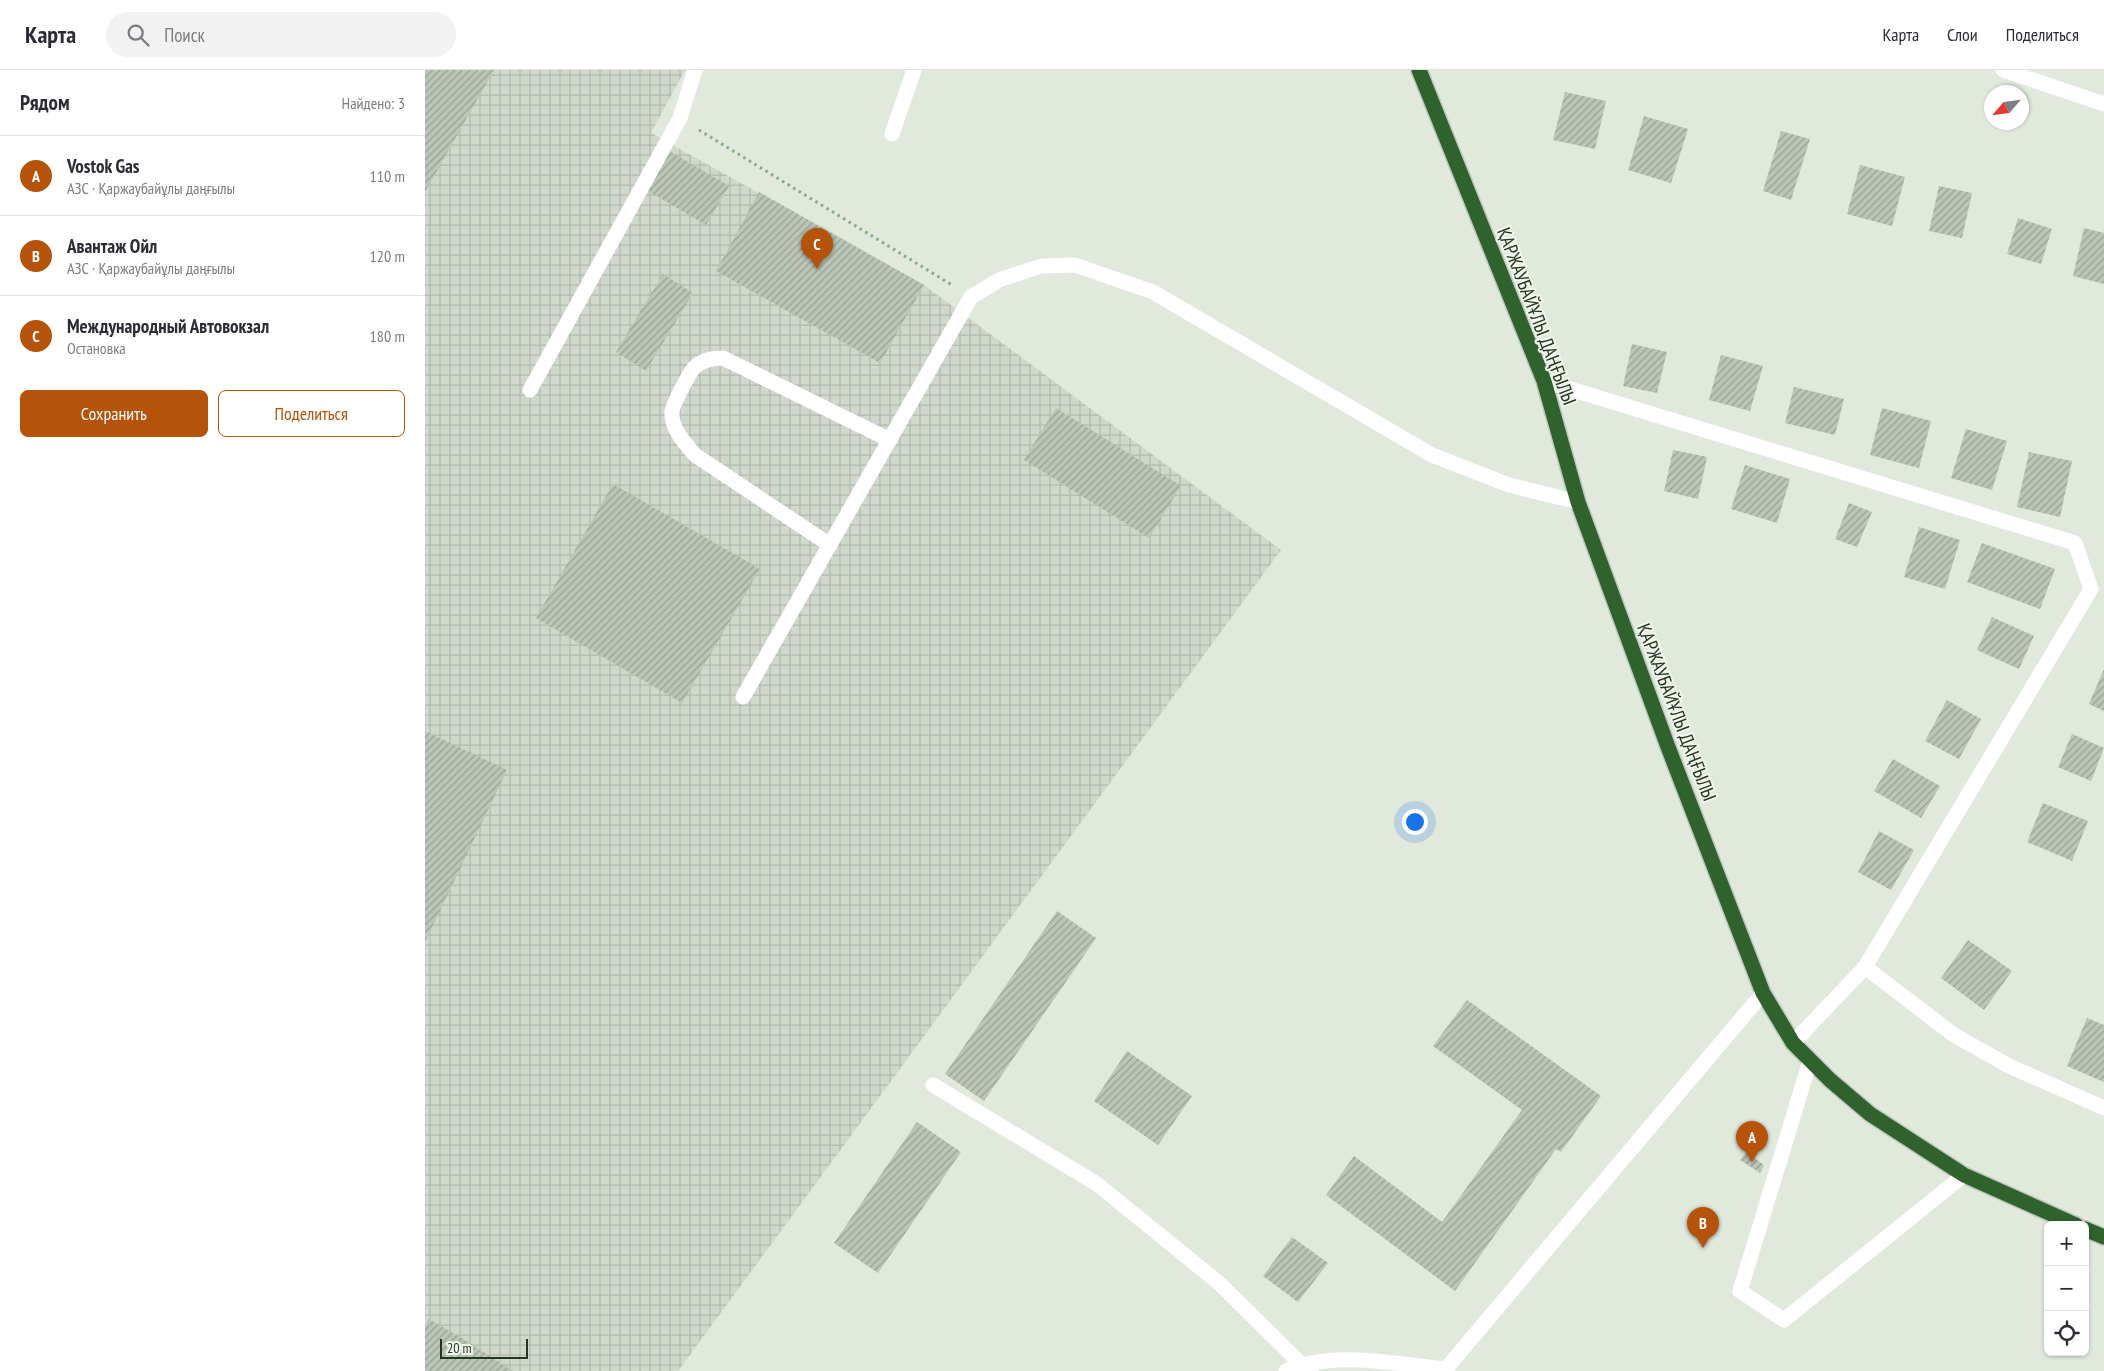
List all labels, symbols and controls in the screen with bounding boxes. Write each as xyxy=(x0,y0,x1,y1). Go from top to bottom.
search box xyxy=(106,12,456,57)
text: Карта xyxy=(25,19,76,50)
icon: search xyxy=(124,21,152,49)
text: Поиск xyxy=(164,23,205,47)
text: Карта xyxy=(1882,23,1919,46)
text: Слои xyxy=(1947,23,1978,46)
text: Поделиться xyxy=(2006,23,2079,46)
north arrow xyxy=(1984,85,2029,130)
text: Рядом xyxy=(20,89,70,116)
text: Найдено: 3 xyxy=(342,93,405,113)
text: Vostok Gas xyxy=(67,154,140,178)
text: A xyxy=(32,166,40,186)
text: 110 m xyxy=(370,166,405,186)
text: АЗС · Қаржаубайұлы даңғылы xyxy=(67,178,235,198)
street label: ҚАРЖАУБАЙҰЛЫ ДАҢҒЫЛЫ xyxy=(1492,224,1582,408)
pin: C xyxy=(801,228,833,269)
text: Авантаж Ойл xyxy=(67,234,157,258)
text: B xyxy=(32,246,40,266)
text: 120 m xyxy=(370,246,405,266)
text: АЗС · Қаржаубайұлы даңғылы xyxy=(67,258,235,278)
text: Международный Автовокзал xyxy=(67,314,269,338)
text: C xyxy=(32,326,40,346)
text: 180 m xyxy=(370,326,405,346)
text: Остановка xyxy=(67,338,126,358)
button: Сохранить xyxy=(20,390,208,437)
button: Поделиться xyxy=(218,390,405,437)
street label: ҚАРЖАУБАЙҰЛЫ ДАҢҒЫЛЫ xyxy=(1632,620,1722,804)
your location xyxy=(1402,809,1428,835)
pin: A xyxy=(1736,1121,1768,1162)
pin: B xyxy=(1687,1207,1719,1248)
map controls xyxy=(2044,1221,2089,1356)
button: + xyxy=(2044,1221,2089,1266)
button: − xyxy=(2044,1266,2089,1311)
button: locate xyxy=(2044,1311,2089,1356)
scale bar xyxy=(440,1336,527,1359)
text: 20 m xyxy=(447,1339,472,1357)

